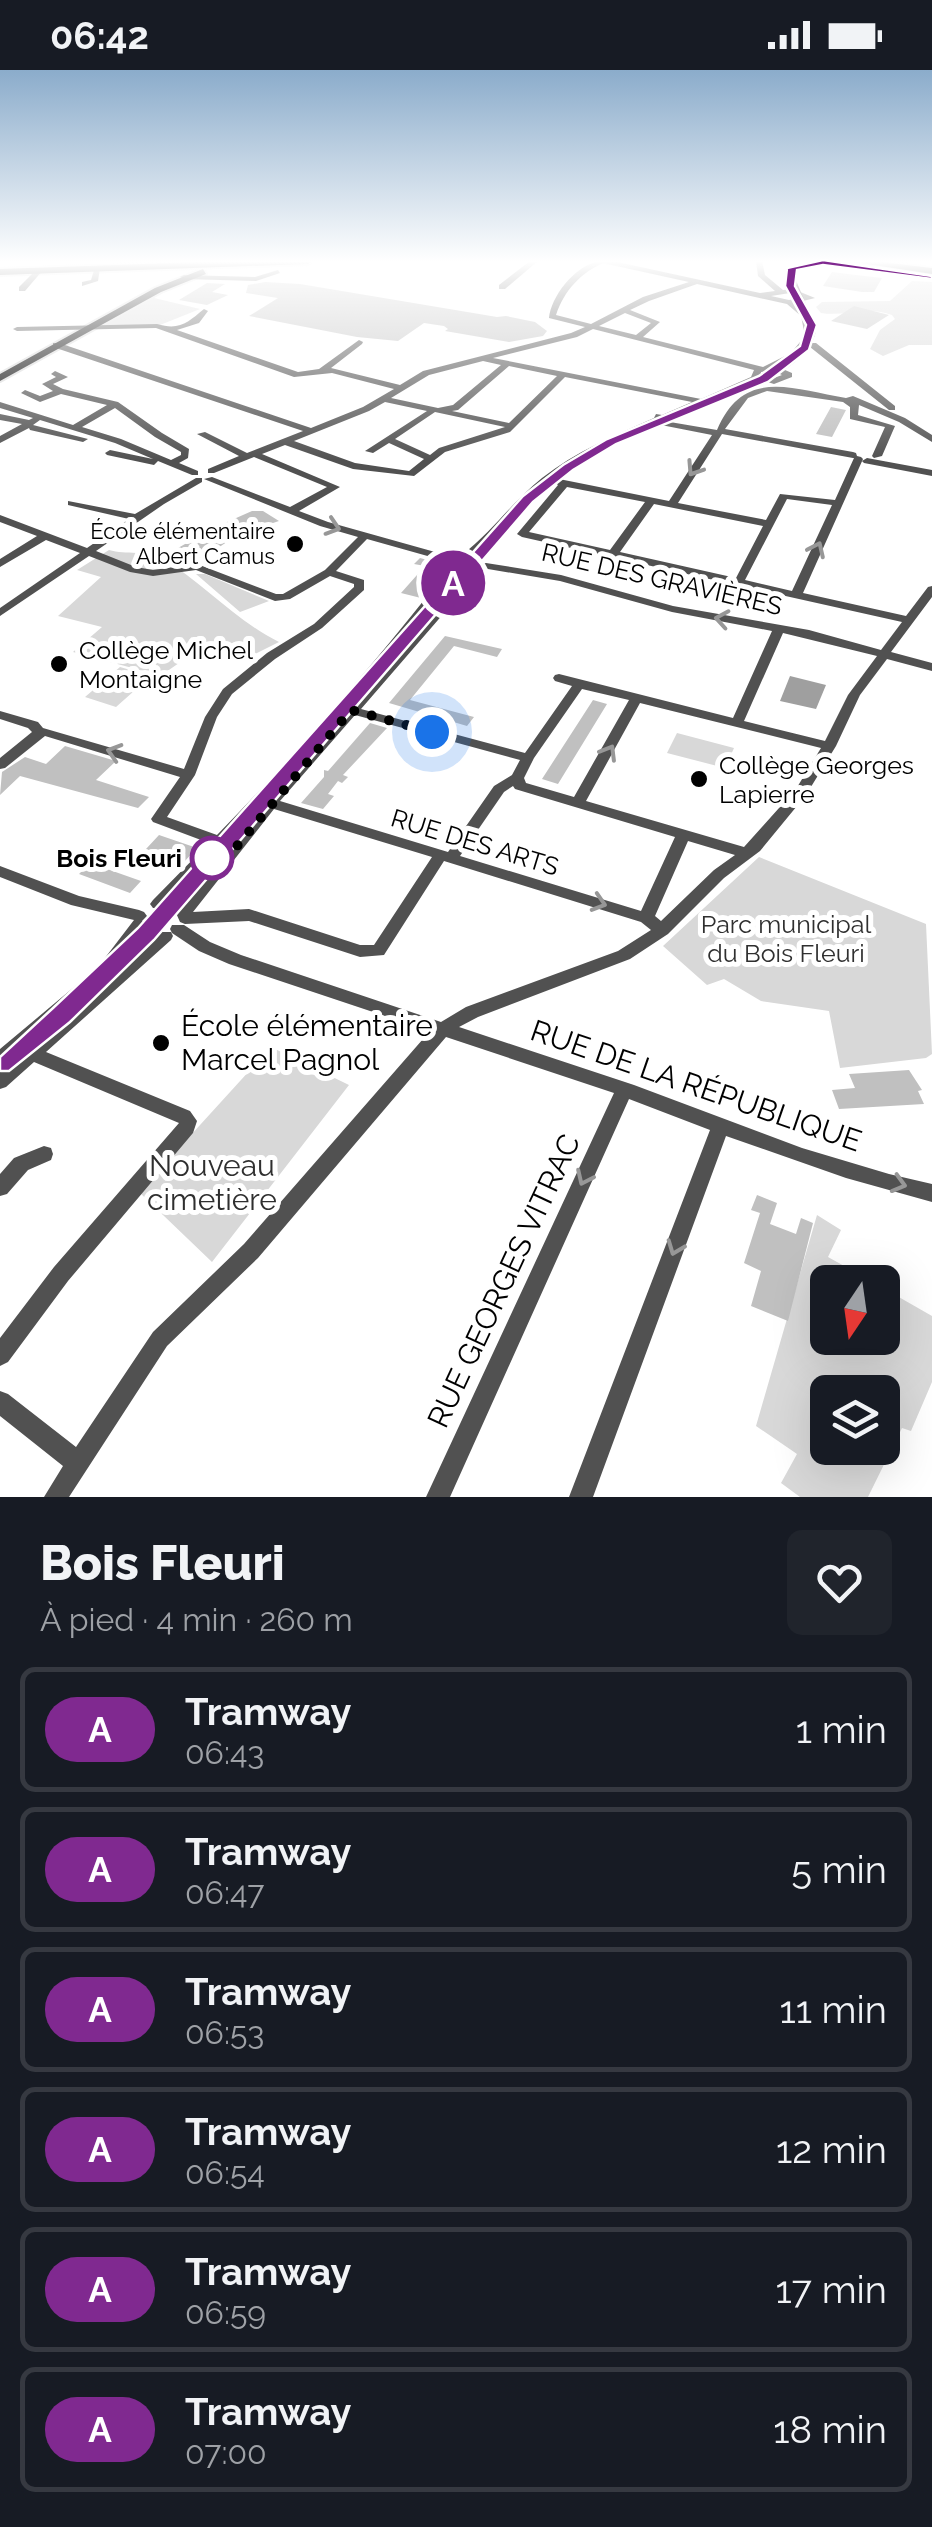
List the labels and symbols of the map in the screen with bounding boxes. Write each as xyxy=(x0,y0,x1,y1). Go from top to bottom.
one-way arrow xyxy=(688,458,707,476)
one-way arrow xyxy=(324,515,341,535)
place label: École élémentaire Albert Camus xyxy=(90,518,275,569)
marker: École élémentaire Albert Camus xyxy=(284,533,306,555)
street label: RUE DES GRAVIÈRES xyxy=(539,537,785,621)
one-way arrow xyxy=(804,541,824,559)
line badge: A xyxy=(420,550,486,616)
one-way arrow xyxy=(714,609,730,630)
place label: Collège Michel Montaigne xyxy=(79,635,253,694)
marker: Collège Michel Montaigne xyxy=(48,653,70,675)
your location xyxy=(407,707,457,757)
one-way arrow xyxy=(106,744,123,764)
one-way arrow xyxy=(597,745,616,763)
place label: Collège Georges Lapierre xyxy=(719,750,914,809)
marker: Collège Georges Lapierre xyxy=(688,768,710,790)
street label: RUE DES ARTS xyxy=(387,802,563,882)
marker: Bois Fleuri xyxy=(191,837,233,879)
place label: Bois Fleuri xyxy=(56,843,182,873)
one-way arrow xyxy=(589,891,606,912)
park label: Parc municipal du Bois Fleuri xyxy=(701,909,871,968)
place label: École élémentaire Marcel Pagnol xyxy=(181,1008,433,1077)
street label: RUE DE LA RÉPUBLIQUE xyxy=(526,1012,866,1159)
marker: École élémentaire Marcel Pagnol xyxy=(150,1032,172,1054)
street label: RUE GEORGES VITRAC xyxy=(420,1128,587,1433)
park label: Nouveau cimetière xyxy=(147,1148,277,1217)
one-way arrow xyxy=(576,1168,596,1186)
one-way arrow xyxy=(890,1172,907,1193)
one-way arrow xyxy=(666,1238,687,1255)
north arrow xyxy=(810,1265,900,1355)

